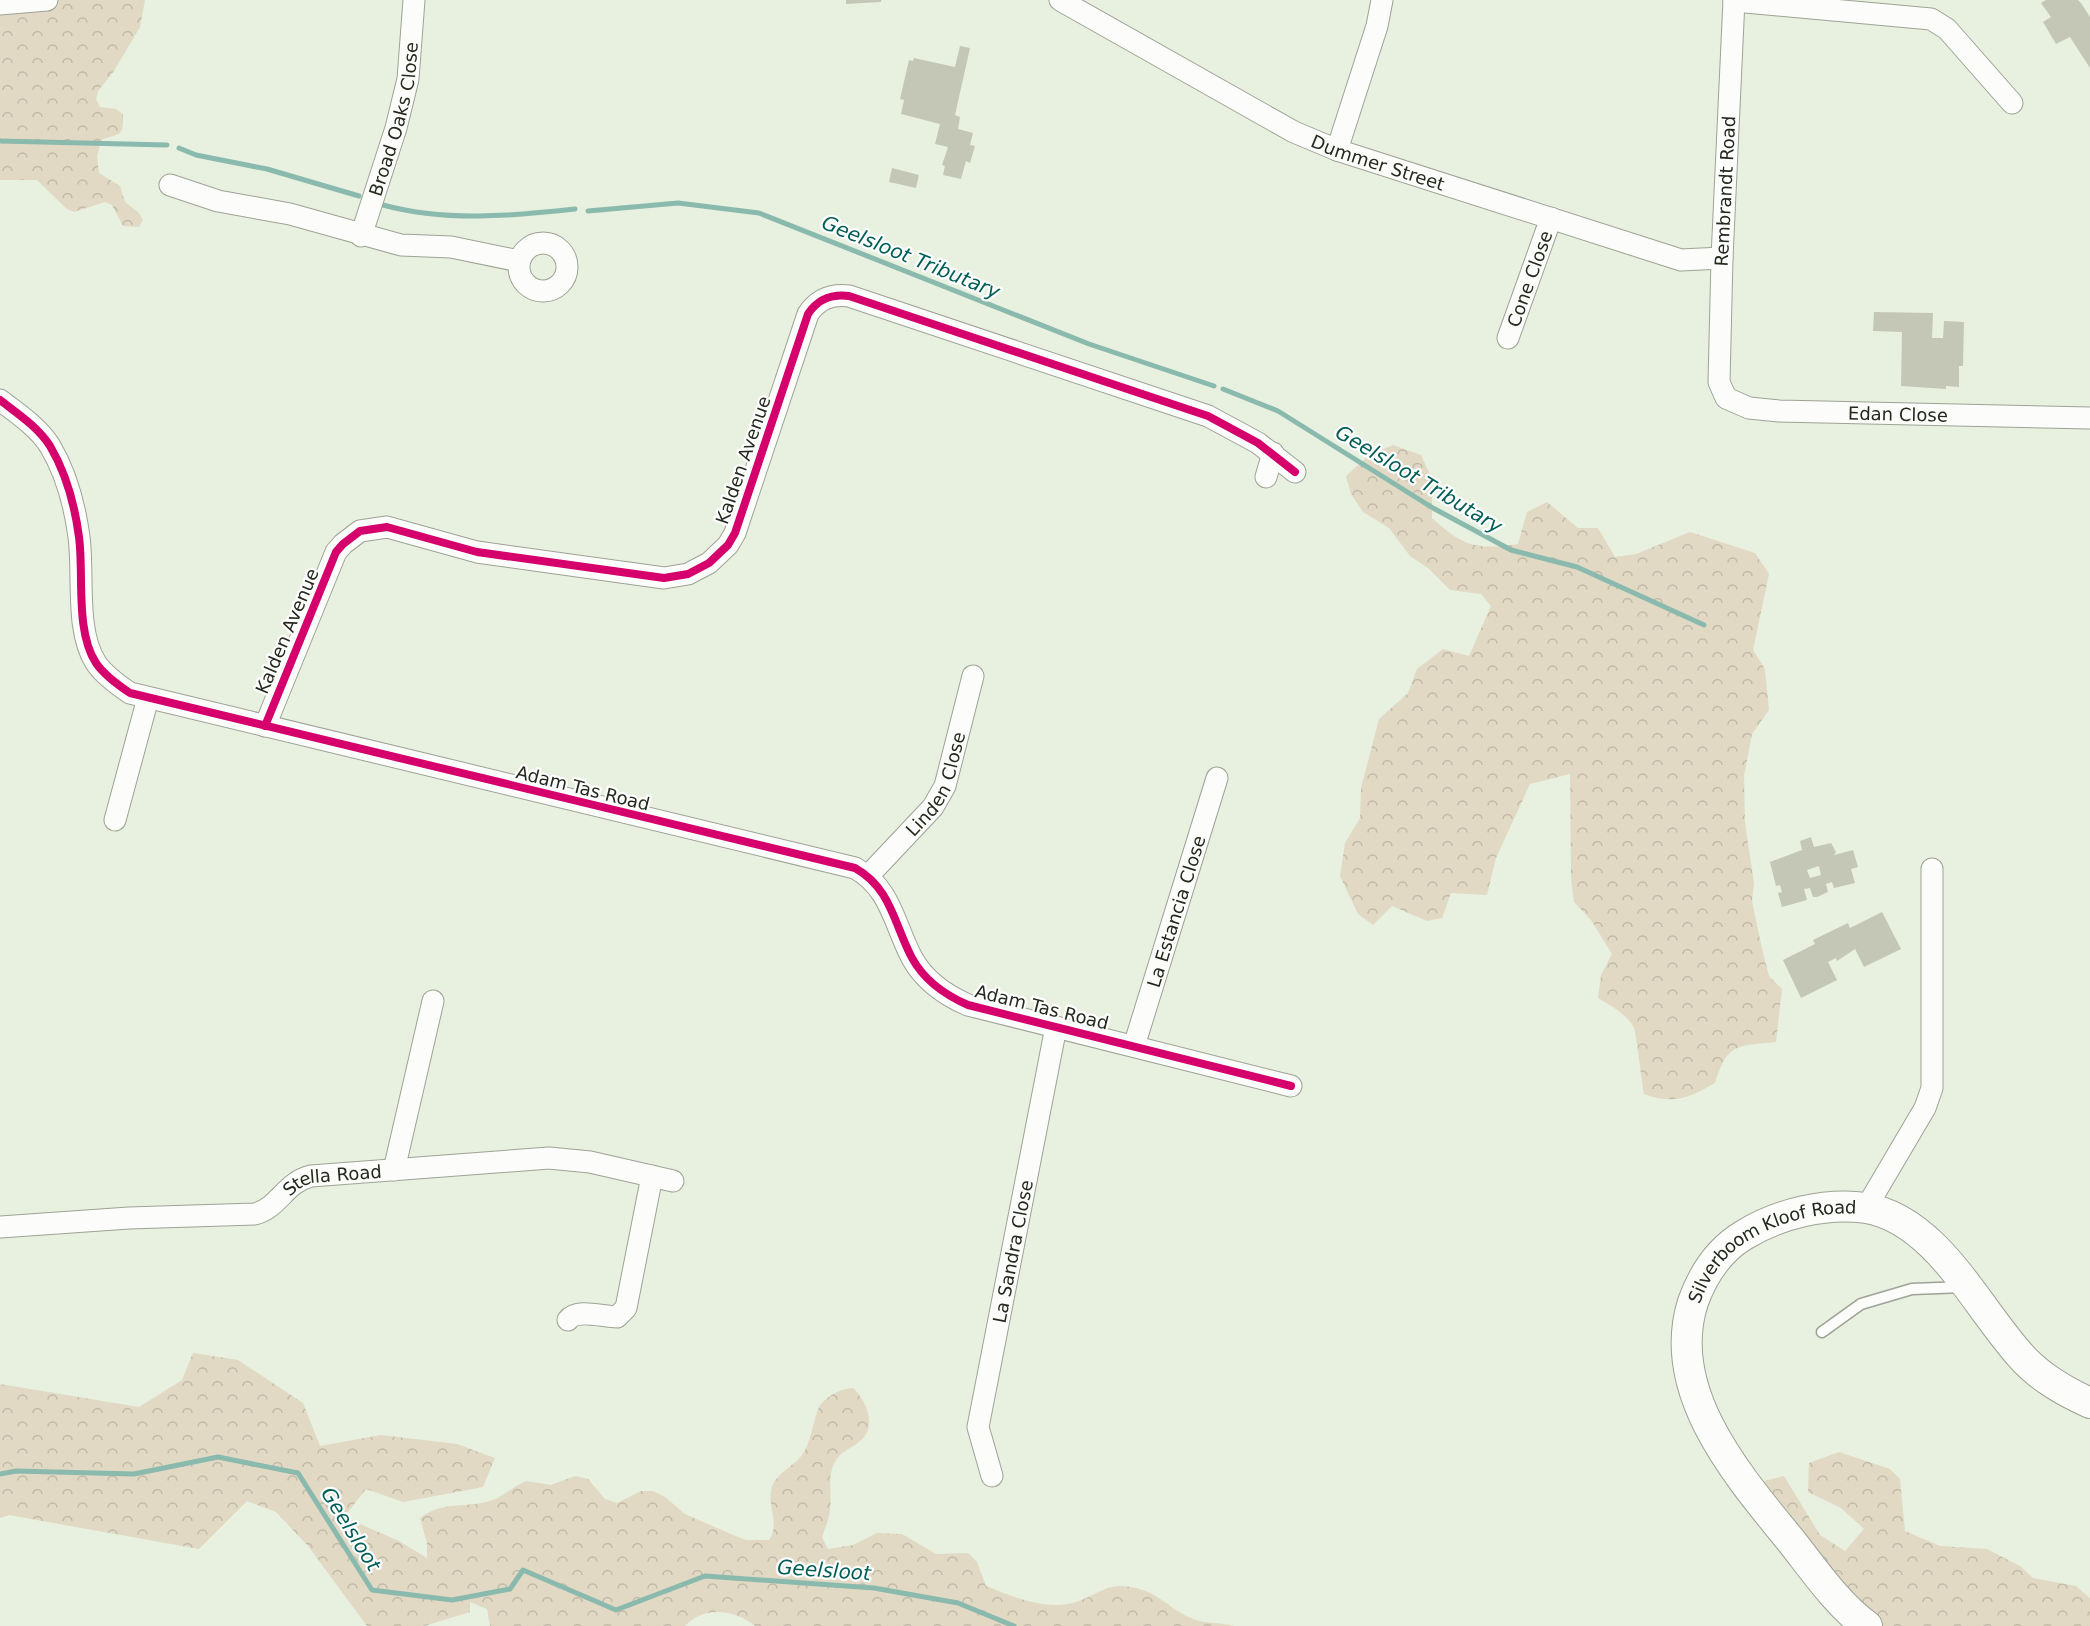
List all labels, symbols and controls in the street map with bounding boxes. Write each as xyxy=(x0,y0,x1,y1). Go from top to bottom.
street label: Broad Oaks Close xyxy=(364,41,421,199)
street label: Rembrandt Road xyxy=(1711,115,1739,267)
street label: Dummer Street xyxy=(1308,130,1447,194)
water label: Geelsloot Tributary xyxy=(818,210,1005,304)
street label: Cone Close xyxy=(1502,228,1556,330)
street label: Kalden Avenue xyxy=(711,393,775,527)
street label: Edan Close xyxy=(1848,402,1948,425)
water label: Geelsloot Tributary xyxy=(1331,420,1508,539)
street label: Kalden Avenue xyxy=(251,565,323,697)
street label: Linden Close xyxy=(901,730,969,840)
street label: Adam Tas Road xyxy=(514,761,652,815)
street label: La Estancia Close xyxy=(1142,833,1209,990)
street label: Adam Tas Road xyxy=(973,980,1111,1034)
street label: Stella Road xyxy=(278,1160,382,1200)
street label: La Sandra Close xyxy=(988,1178,1036,1325)
street label: Silverboom Kloof Road xyxy=(1683,1196,1857,1306)
water label: Geelsloot xyxy=(316,1483,387,1576)
water label: Geelsloot xyxy=(776,1555,873,1585)

